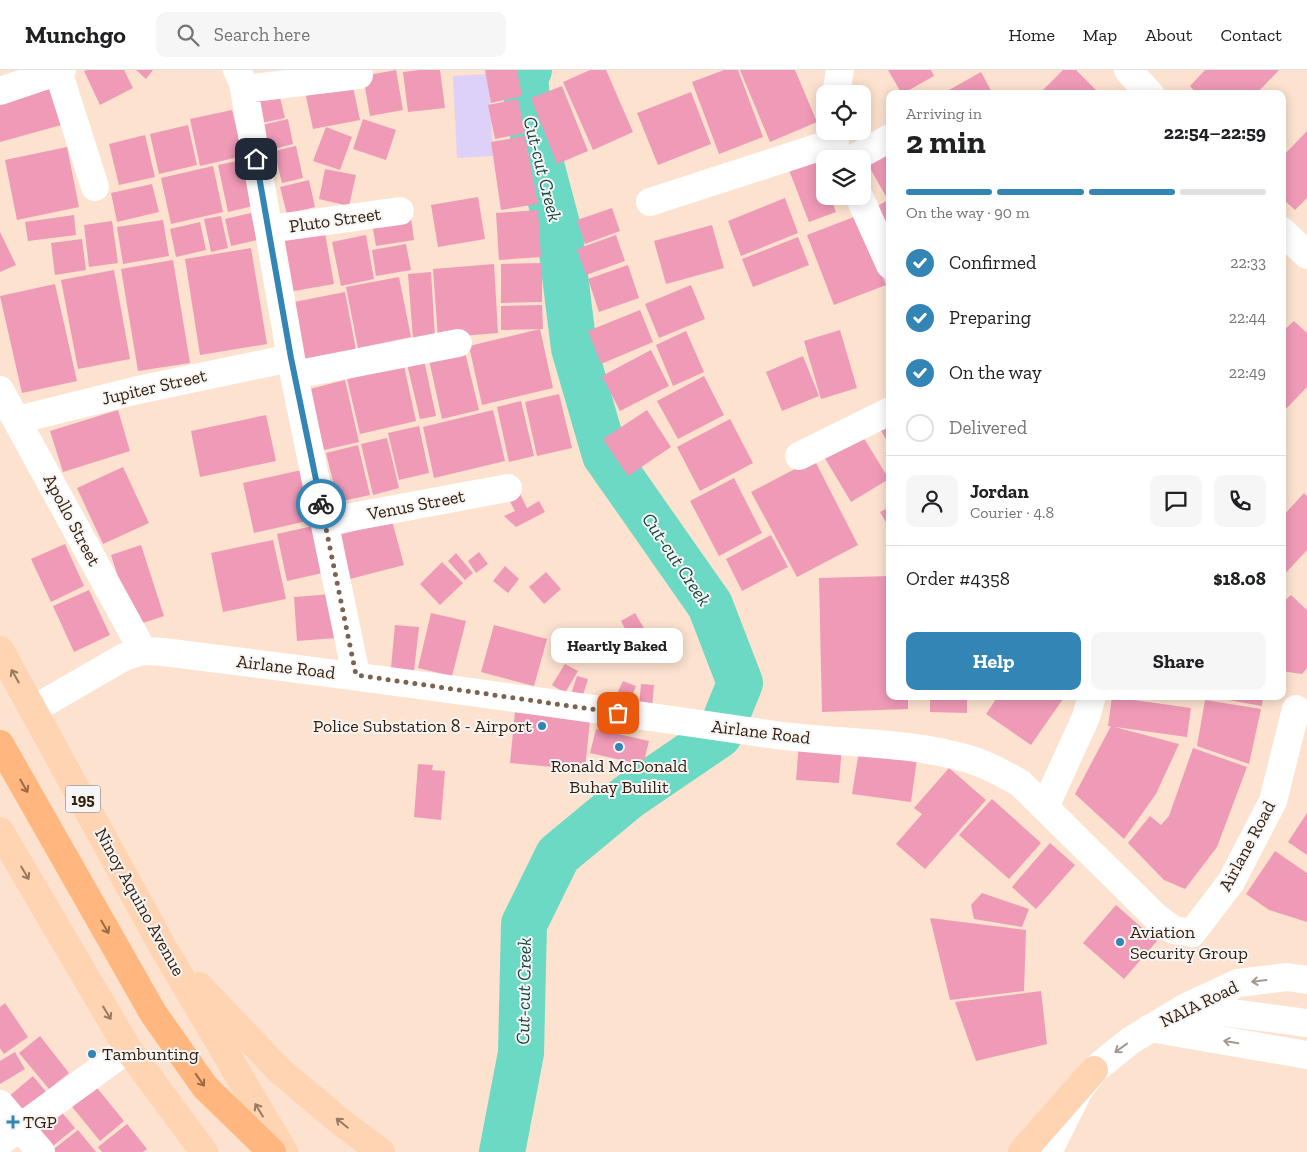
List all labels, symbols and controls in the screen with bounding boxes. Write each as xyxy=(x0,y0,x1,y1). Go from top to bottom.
search box xyxy=(156,12,506,57)
text: Munchgo xyxy=(25,20,126,49)
icon: search xyxy=(174,21,202,49)
text: Search here xyxy=(214,23,310,46)
text: Home xyxy=(1008,24,1055,46)
text: Map xyxy=(1083,24,1117,46)
text: About xyxy=(1145,24,1192,46)
text: Contact xyxy=(1220,24,1282,46)
map controls xyxy=(816,85,871,205)
button: locate xyxy=(816,85,871,140)
text: Arriving in xyxy=(906,104,982,123)
water label: Cut-cut Creek xyxy=(518,114,567,224)
text: 22:54–22:59 xyxy=(1164,121,1266,144)
text: 2 min xyxy=(906,123,986,161)
pin xyxy=(235,138,277,180)
icon: home xyxy=(242,145,270,173)
button: layers xyxy=(816,150,871,205)
street label: Pluto Street xyxy=(288,203,383,237)
text: On the way · 90 m xyxy=(906,203,1030,222)
icon: check xyxy=(906,249,934,277)
text: Confirmed xyxy=(949,251,1036,274)
text: 22:33 xyxy=(1230,253,1266,272)
icon: check xyxy=(906,304,934,332)
text: Preparing xyxy=(949,306,1031,329)
text: 22:44 xyxy=(1229,308,1266,327)
icon: check xyxy=(906,359,934,387)
text: On the way xyxy=(949,361,1042,384)
text: 22:49 xyxy=(1229,363,1266,382)
street label: Jupiter Street xyxy=(99,364,209,410)
text: Delivered xyxy=(949,416,1027,439)
street label: Apollo Street xyxy=(39,470,106,570)
button: person xyxy=(906,475,958,527)
button: chat xyxy=(1150,475,1202,527)
button: phone xyxy=(1214,475,1266,527)
courier xyxy=(296,479,346,529)
text: Jordan xyxy=(970,480,1029,503)
street label: Venus Street xyxy=(364,485,467,525)
icon: bike xyxy=(307,490,335,518)
text: Courier · 4.8 xyxy=(970,503,1054,522)
water label: Cut-cut Creek xyxy=(637,508,716,610)
text: Order #4358 xyxy=(906,567,1010,590)
text: $18.08 xyxy=(1213,567,1266,590)
callout: Heartly Baked xyxy=(552,628,684,663)
button: Help xyxy=(906,632,1081,690)
button: Share xyxy=(1091,632,1266,690)
text: Heartly Baked xyxy=(567,636,667,655)
street label: Airlane Road xyxy=(235,650,337,684)
one-way arrow xyxy=(9,669,19,683)
pin xyxy=(597,692,639,734)
icon: bag xyxy=(604,699,632,727)
place label: Police Substation 8 - Airport xyxy=(313,715,532,737)
street label: Airlane Road xyxy=(710,715,812,749)
marker: Police Substation 8 - Airport xyxy=(536,720,548,732)
marker: Ronald McDonald Buhay Bulilit xyxy=(613,741,625,753)
place label: Ronald McDonald Buhay Bulilit xyxy=(550,755,688,798)
one-way arrow xyxy=(20,778,29,793)
road number: 195 xyxy=(66,786,100,812)
street label: Airlane Road xyxy=(1214,797,1280,895)
street label: Ninoy Aquino Avenue xyxy=(90,824,190,980)
one-way arrow xyxy=(20,865,30,879)
one-way arrow xyxy=(100,920,110,934)
place label: Aviation Security Group xyxy=(1130,921,1248,964)
marker: Aviation Security Group xyxy=(1114,936,1126,948)
water label: Cut-cut Creek xyxy=(511,937,536,1045)
street label: NAIA Road xyxy=(1156,976,1242,1032)
one-way arrow xyxy=(1251,976,1267,986)
one-way arrow xyxy=(103,1005,113,1019)
one-way arrow xyxy=(1224,1036,1240,1046)
one-way arrow xyxy=(1115,1042,1128,1053)
place label: Tambunting xyxy=(102,1043,199,1065)
marker: Tambunting xyxy=(86,1048,98,1060)
one-way arrow xyxy=(195,1072,205,1086)
one-way arrow xyxy=(254,1103,264,1118)
place label: TGP xyxy=(23,1111,57,1133)
marker: TGP xyxy=(7,1116,19,1128)
one-way arrow xyxy=(336,1117,349,1128)

